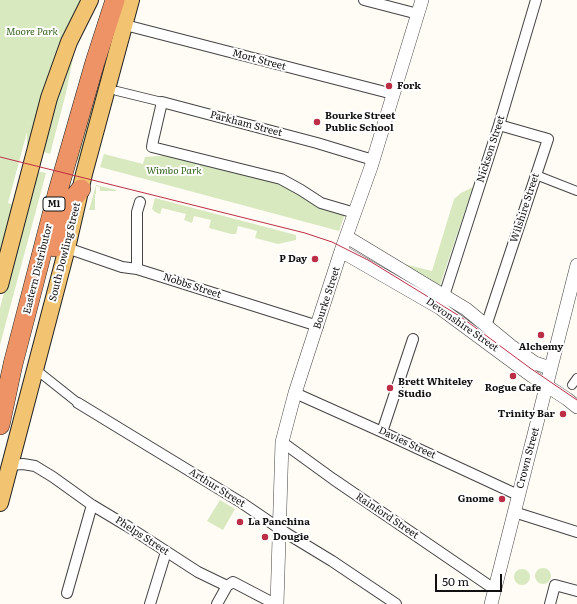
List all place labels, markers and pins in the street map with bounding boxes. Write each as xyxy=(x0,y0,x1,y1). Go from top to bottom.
place label: Fork xyxy=(397,80,421,92)
marker: Fork xyxy=(384,81,394,91)
place label: Bourke Street Public School xyxy=(325,110,395,134)
marker: Bourke Street Public School xyxy=(312,117,322,127)
place label: P Day xyxy=(279,253,307,265)
marker: P Day xyxy=(310,254,320,264)
marker: Alchemy xyxy=(536,330,546,340)
place label: Alchemy xyxy=(519,341,563,353)
marker: Rogue Cafe xyxy=(508,371,518,381)
place label: Brett Whiteley Studio xyxy=(398,376,473,400)
place label: Rogue Cafe xyxy=(485,382,541,394)
marker: Brett Whiteley Studio xyxy=(385,383,395,393)
place label: Trinity Bar xyxy=(498,408,555,420)
marker: Trinity Bar xyxy=(558,409,568,419)
place label: Gnome xyxy=(458,493,494,505)
marker: Gnome xyxy=(497,494,507,504)
place label: La Panchina xyxy=(248,516,310,528)
marker: La Panchina xyxy=(235,517,245,527)
place label: Dougie xyxy=(273,531,309,543)
marker: Dougie xyxy=(260,532,270,542)

